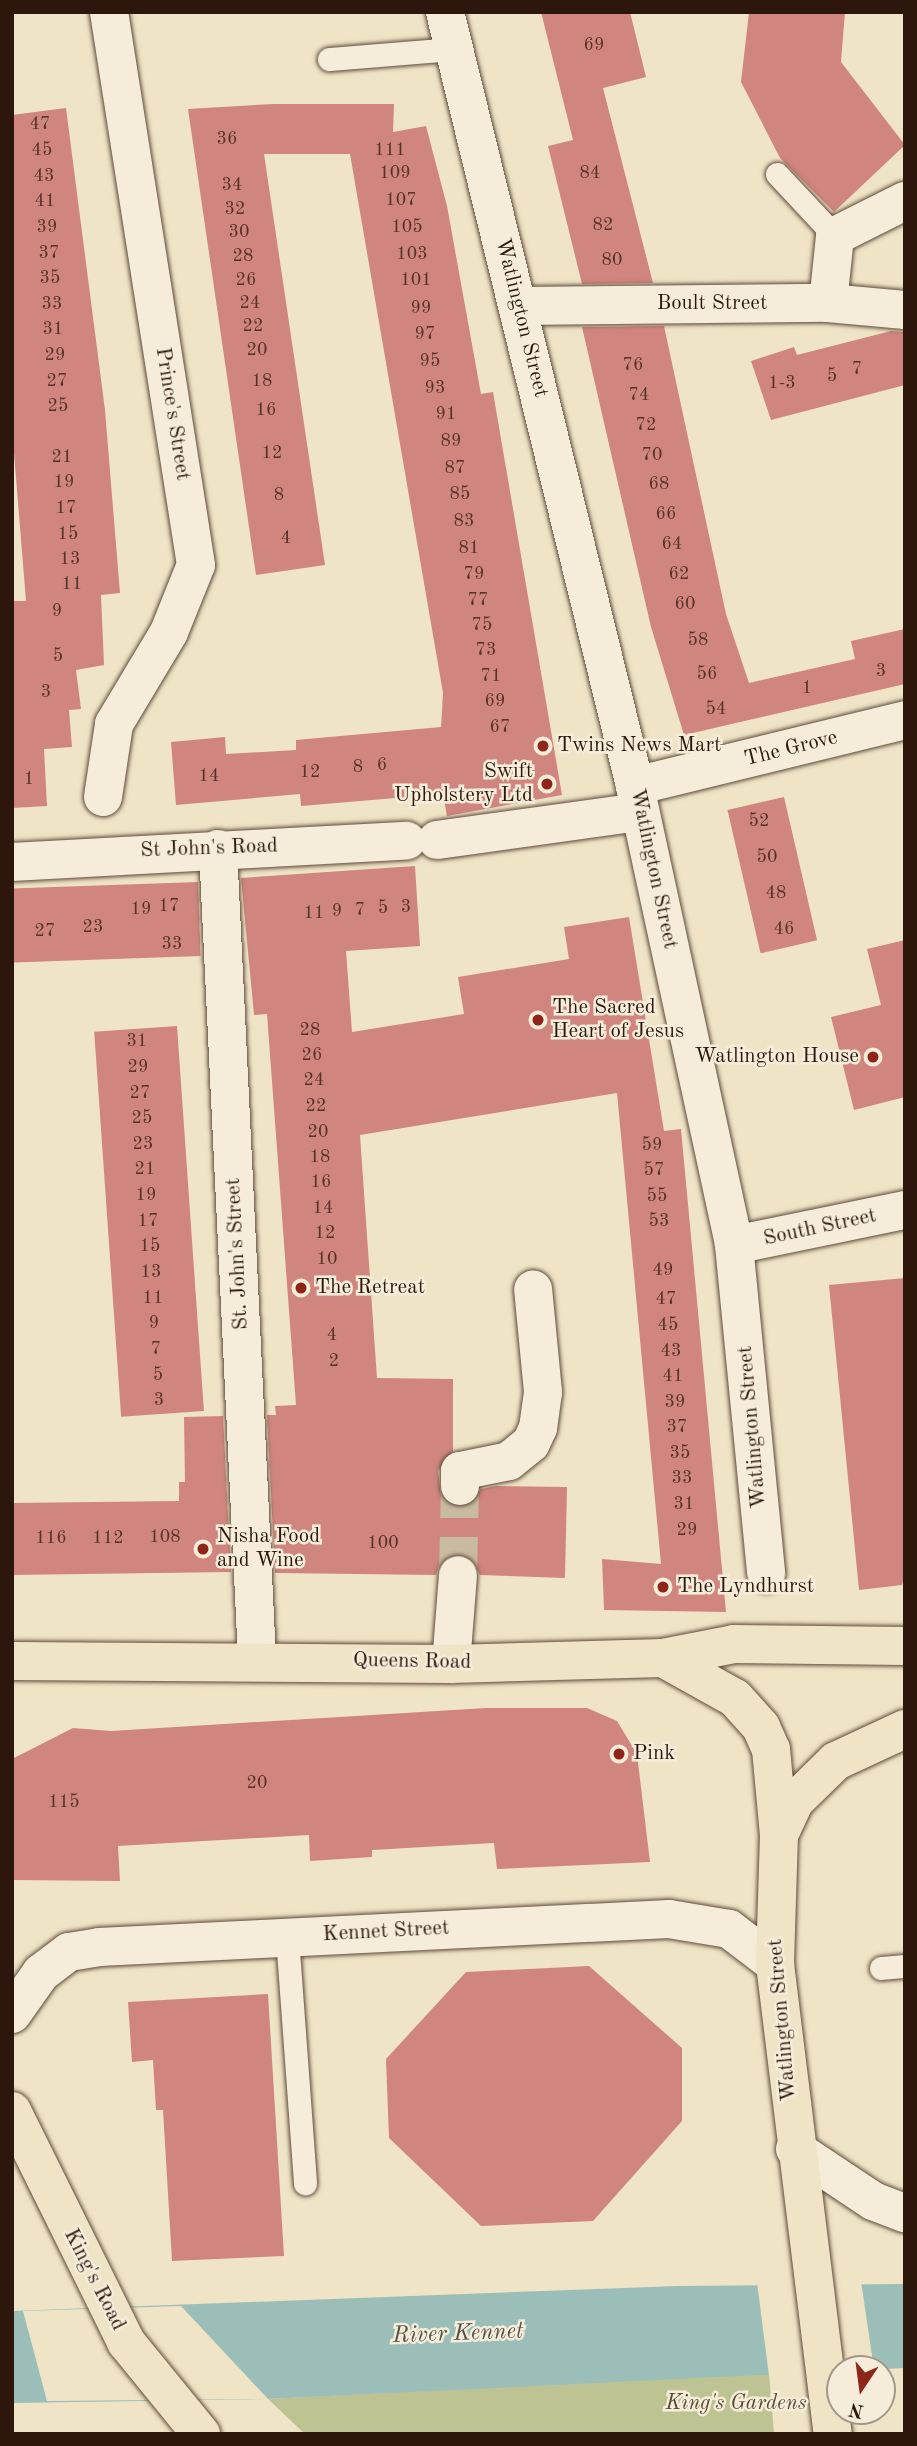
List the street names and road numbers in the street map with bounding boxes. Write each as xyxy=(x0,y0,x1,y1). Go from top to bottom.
street label: Watlington Street xyxy=(489,236,553,400)
street label: Boult Street xyxy=(657,291,767,317)
street label: Prince's Street xyxy=(149,346,195,482)
street label: The Grove xyxy=(742,725,840,773)
street label: Watlington Street xyxy=(624,787,682,951)
street label: St John's Road xyxy=(140,834,278,864)
street label: St. John's Street xyxy=(221,1177,255,1331)
street label: South Street xyxy=(761,1204,879,1252)
street label: Watlington Street xyxy=(733,1345,773,1509)
street label: Queens Road xyxy=(353,1648,471,1676)
street label: Kennet Street xyxy=(322,1916,450,1948)
street label: Watlington Street xyxy=(763,1938,803,2102)
street label: King's Road xyxy=(58,2225,130,2335)

